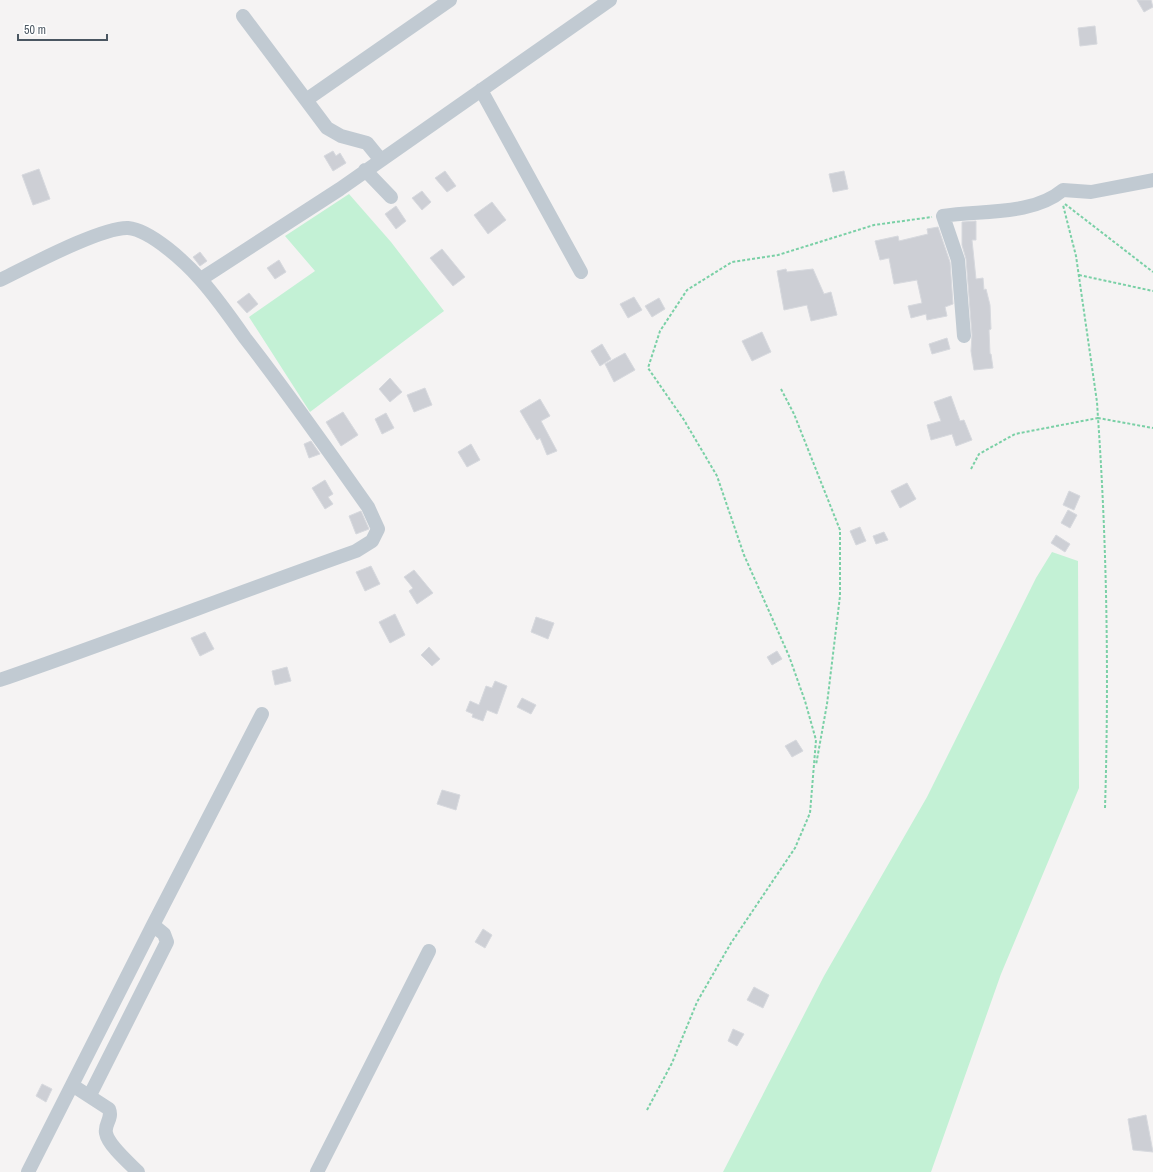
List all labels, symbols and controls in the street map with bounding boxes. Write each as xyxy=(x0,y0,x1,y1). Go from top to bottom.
scale bar xyxy=(18,16,107,42)
text: 50 m xyxy=(24,22,46,38)

